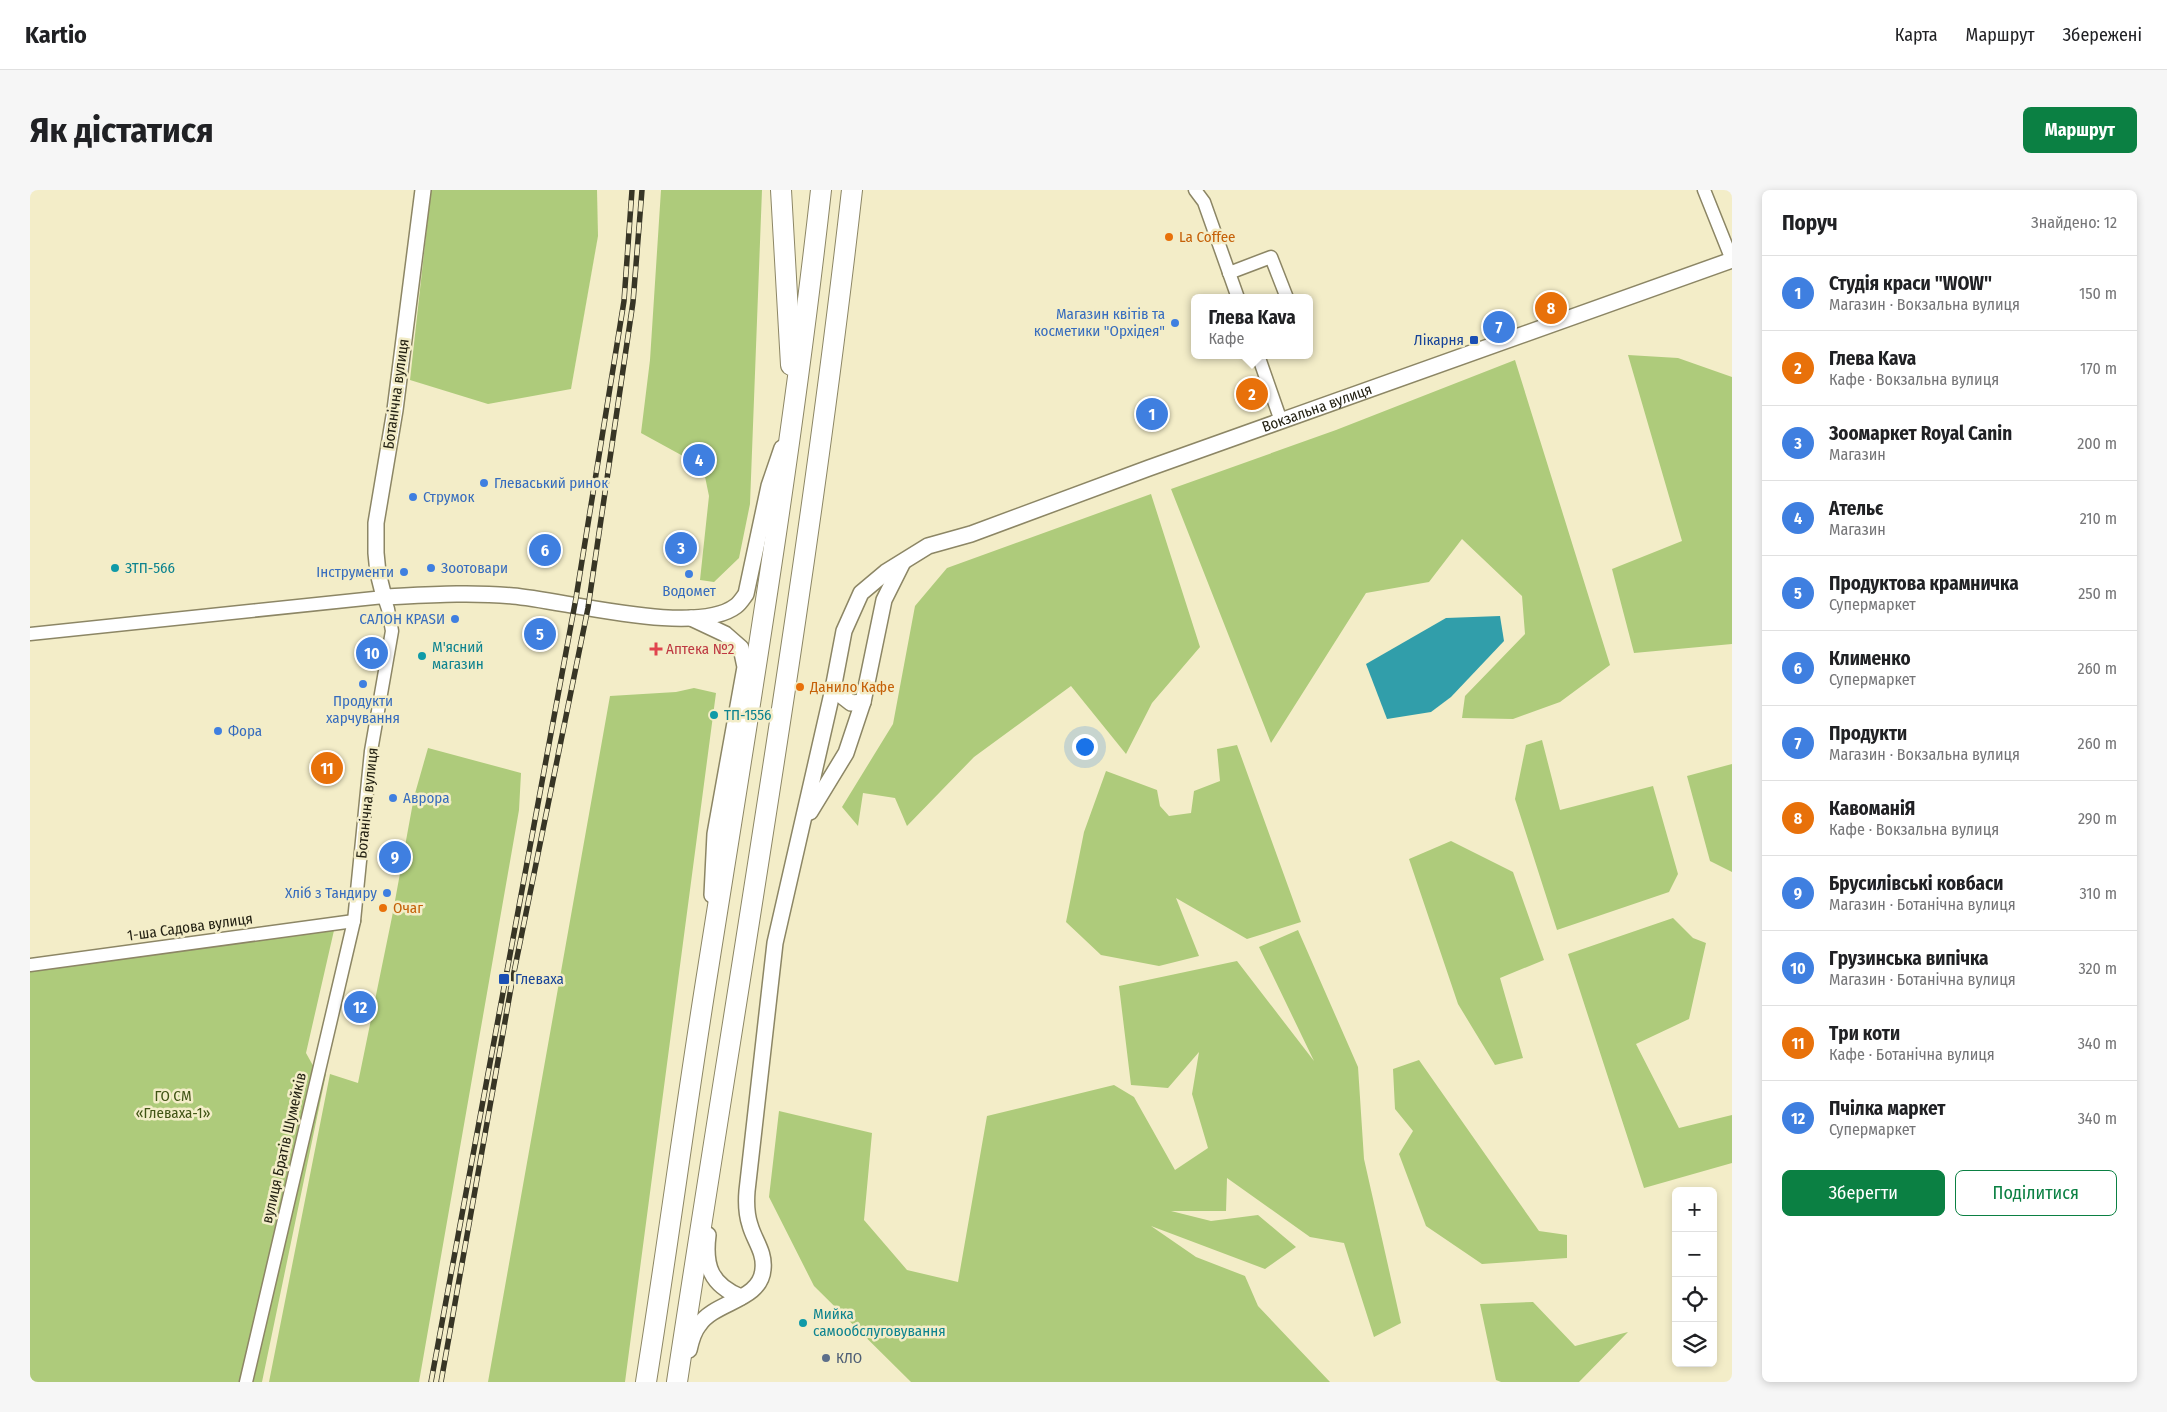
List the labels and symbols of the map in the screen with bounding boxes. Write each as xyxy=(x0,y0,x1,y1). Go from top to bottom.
place label: La Coffee xyxy=(1179,228,1235,246)
marker: La Coffee xyxy=(1163,231,1175,243)
pin: 8 xyxy=(1535,289,1567,327)
place label: Магазин квітів та косметики "Орхідея" xyxy=(1034,305,1165,340)
pin: 7 xyxy=(1483,308,1515,346)
marker: Магазин квітів та косметики "Орхідея" xyxy=(1169,317,1181,329)
place label: Лікарня xyxy=(1414,331,1464,349)
marker: Лікарня xyxy=(1468,334,1480,346)
street label: Ботанічна вулиця xyxy=(379,338,413,450)
pin: 2 xyxy=(1236,375,1268,413)
street label: Вокзальна вулиця xyxy=(1259,380,1374,436)
pin: 1 xyxy=(1136,395,1168,433)
pin: 4 xyxy=(683,441,715,479)
place label: Глеваський ринок xyxy=(494,474,608,492)
marker: Глеваський ринок xyxy=(478,477,490,489)
place label: Струмок xyxy=(423,488,475,506)
marker: Струмок xyxy=(407,491,419,503)
pin: 3 xyxy=(665,529,697,567)
pin: 6 xyxy=(529,531,561,569)
place label: ЗТП-566 xyxy=(125,559,175,577)
place label: Зоотовари xyxy=(441,559,508,577)
marker: ЗТП-566 xyxy=(109,562,121,574)
marker: Зоотовари xyxy=(425,562,437,574)
place label: Інструменти xyxy=(316,563,394,581)
marker: Інструменти xyxy=(398,566,410,578)
marker: Водомет xyxy=(683,568,695,580)
place label: Водомет xyxy=(662,582,717,600)
place label: САЛОН КРАSИ xyxy=(359,610,445,628)
marker: САЛОН КРАSИ xyxy=(449,613,461,625)
pin: 5 xyxy=(524,615,556,653)
pin: 10 xyxy=(356,634,388,672)
place label: М'ясний магазин xyxy=(432,638,484,673)
place label: Аптека №2 xyxy=(666,640,735,658)
marker: Аптека №2 xyxy=(650,643,662,655)
marker: М'ясний магазин xyxy=(416,650,428,662)
marker: Продукти харчування xyxy=(357,678,369,690)
place label: Данило Кафе xyxy=(809,678,895,696)
marker: Данило Кафе xyxy=(794,681,806,693)
place label: Продукти харчування xyxy=(326,692,400,727)
place label: ТП-1556 xyxy=(724,706,771,724)
marker: ТП-1556 xyxy=(708,709,720,721)
place label: Фора xyxy=(228,722,262,740)
marker: Фора xyxy=(212,725,224,737)
your location xyxy=(1072,734,1098,760)
street label: Ботанічна вулиця xyxy=(352,747,382,859)
pin: 11 xyxy=(311,749,343,787)
place label: Аврора xyxy=(403,789,450,807)
marker: Аврора xyxy=(387,792,399,804)
pin: 9 xyxy=(379,838,411,876)
place label: Хліб з Тандиру xyxy=(285,884,377,902)
marker: Хліб з Тандиру xyxy=(381,887,393,899)
place label: Очаг xyxy=(393,899,423,917)
marker: Очаг xyxy=(377,902,389,914)
street label: 1-ша Садова вулиця xyxy=(126,909,254,945)
place label: Глеваха xyxy=(515,970,564,988)
marker: Глеваха xyxy=(497,972,511,986)
pin: 12 xyxy=(344,988,376,1026)
street label: вулиця Братів Шумейків xyxy=(258,1071,310,1225)
park label: ГО СМ «Глеваха-1» xyxy=(135,1087,211,1122)
place label: Мийка самообслуговування xyxy=(813,1305,946,1340)
marker: Мийка самообслуговування xyxy=(797,1317,809,1329)
place label: КЛО xyxy=(836,1349,862,1367)
marker: КЛО xyxy=(820,1352,832,1364)

